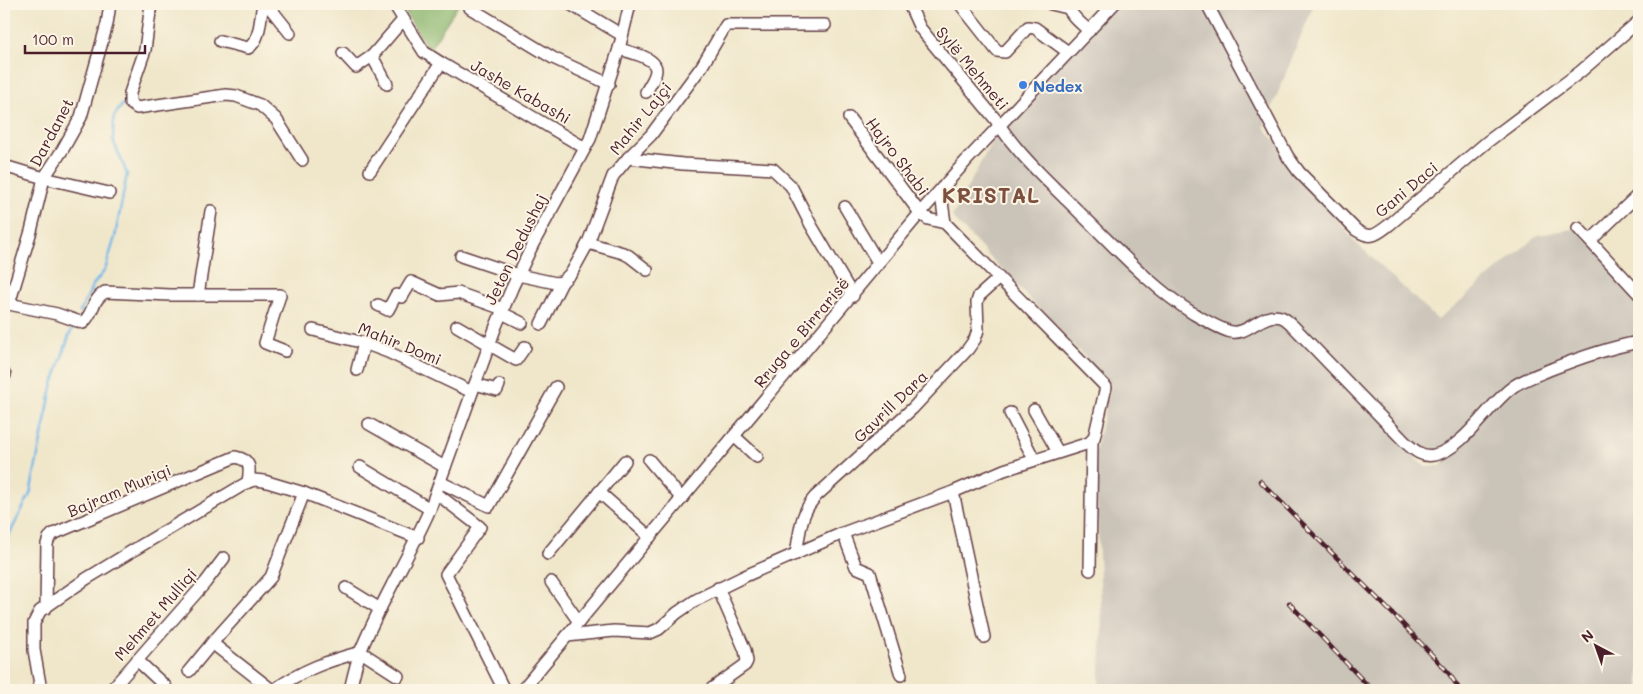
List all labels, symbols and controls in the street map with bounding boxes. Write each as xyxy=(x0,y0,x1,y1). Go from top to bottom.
scale bar xyxy=(25,22,145,54)
street label: Sylë Mehmeti xyxy=(932,22,1014,114)
text: 100 m xyxy=(32,29,74,49)
street label: Jashe Kabashi xyxy=(467,54,575,128)
place label: Nedex xyxy=(1033,75,1083,96)
street label: Mahir Lajçi xyxy=(604,77,676,159)
marker: Nedex xyxy=(1017,79,1029,91)
street label: Dardanet xyxy=(24,94,78,170)
street label: Hajro Shabi xyxy=(862,113,934,199)
street label: Gani Daci xyxy=(1370,157,1442,221)
district label: KRISTAL xyxy=(942,181,1040,208)
street label: Jeton Dedushaj xyxy=(479,190,551,308)
street label: Rruga e Birrarisë xyxy=(749,272,853,392)
street label: Mahir Domi xyxy=(355,317,445,369)
street label: Gavrill Dara xyxy=(848,365,932,447)
street label: Bajram Muriqi xyxy=(64,459,174,521)
street label: Mehmet Mulliqi xyxy=(109,563,201,665)
north arrow xyxy=(1570,622,1620,672)
text: N xyxy=(1577,625,1597,646)

